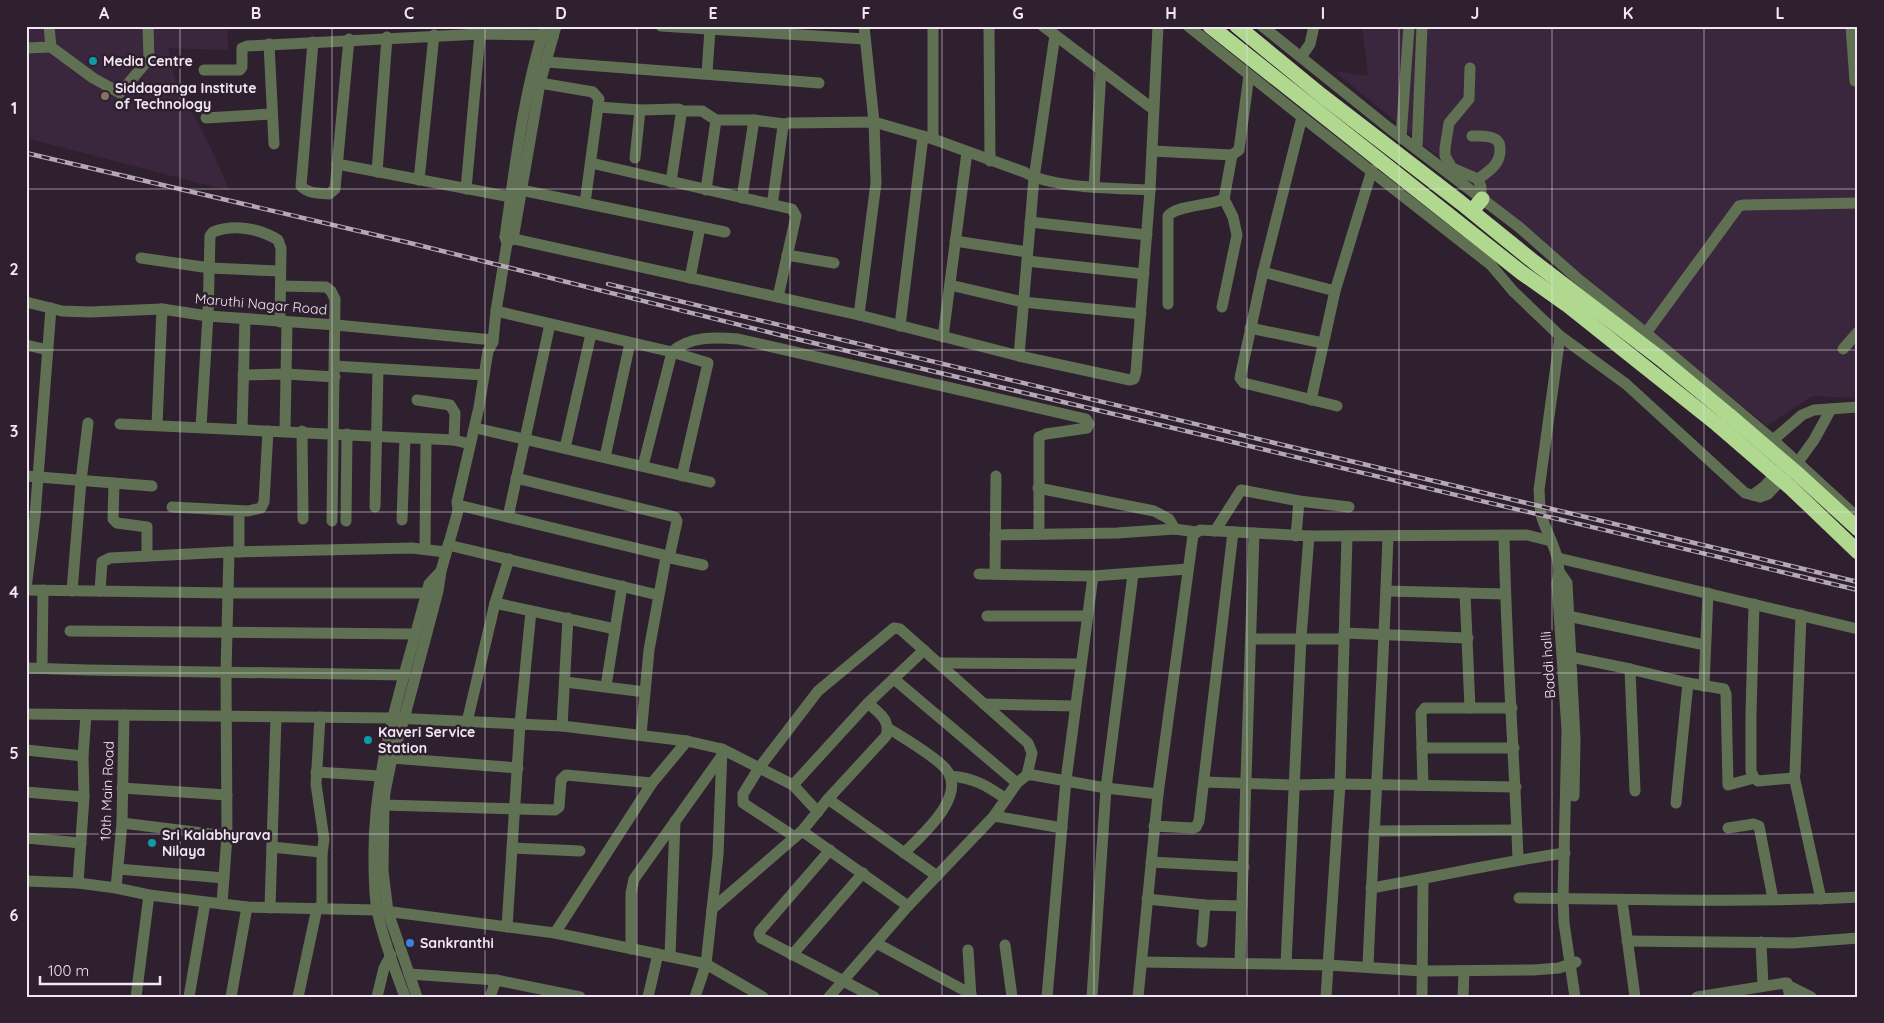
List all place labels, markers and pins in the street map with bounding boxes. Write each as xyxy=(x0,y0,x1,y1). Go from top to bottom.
place label: Media Centre xyxy=(103,52,193,70)
marker: Media Centre xyxy=(87,55,99,67)
place label: Siddaganga Institute of Technology xyxy=(115,79,256,113)
marker: Siddaganga Institute of Technology xyxy=(99,90,111,102)
place label: Kaveri Service Station xyxy=(378,723,475,757)
marker: Kaveri Service Station xyxy=(362,734,374,746)
place label: Sri Kalabhyrava Nilaya xyxy=(162,826,271,860)
marker: Sri Kalabhyrava Nilaya xyxy=(146,837,158,849)
place label: Sankranthi xyxy=(420,934,494,952)
marker: Sankranthi xyxy=(404,937,416,949)

